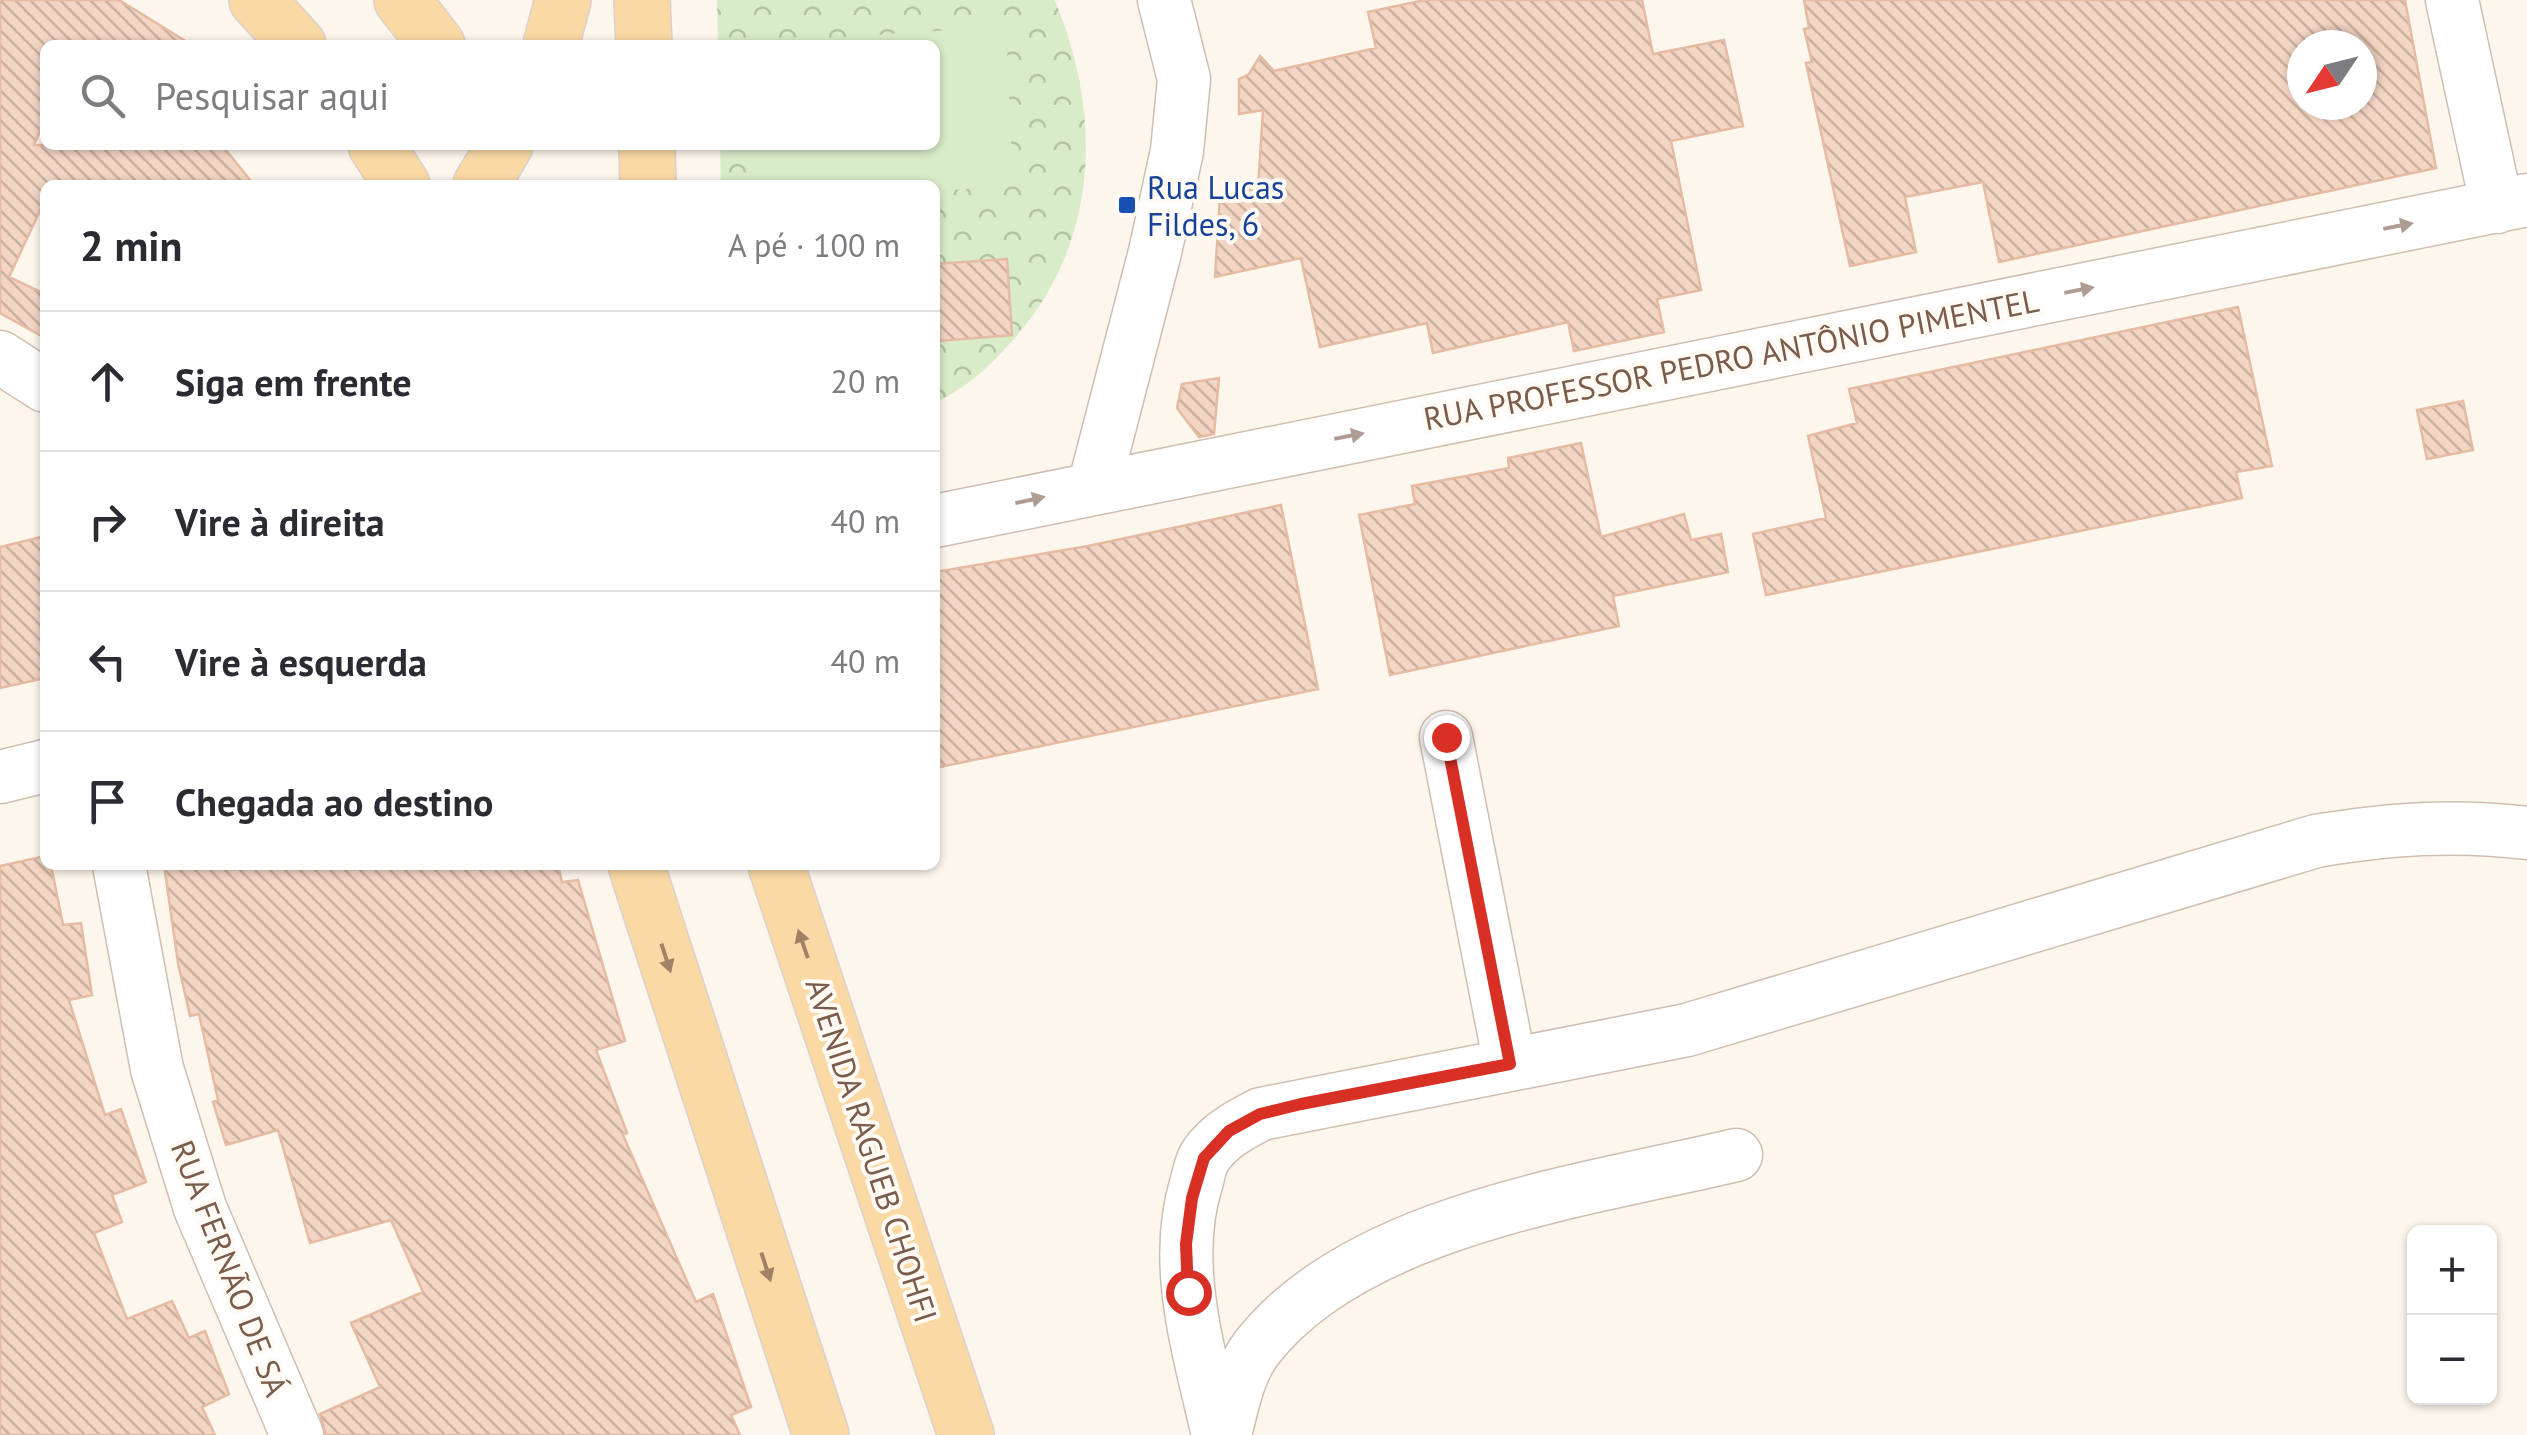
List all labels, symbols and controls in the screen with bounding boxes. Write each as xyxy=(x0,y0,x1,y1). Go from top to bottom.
north arrow xyxy=(2287,30,2377,120)
search box xyxy=(40,40,940,150)
icon: search xyxy=(75,68,130,123)
text: Pesquisar aqui xyxy=(155,71,389,120)
place label: Rua Lucas Fildes, 6 xyxy=(1147,166,1284,245)
marker: Rua Lucas Fildes, 6 xyxy=(1116,194,1138,216)
text: 2 min xyxy=(80,218,182,273)
one-way arrow xyxy=(2383,218,2414,234)
text: A pé · 100 m xyxy=(728,224,900,266)
street label: RUA PROFESSOR PEDRO ANTÔNIO PIMENTEL xyxy=(1420,279,2042,439)
one-way arrow xyxy=(2064,281,2095,297)
icon: ahead xyxy=(80,354,135,409)
text: Siga em frente xyxy=(175,357,412,406)
text: 20 m xyxy=(831,360,900,402)
one-way arrow xyxy=(1334,427,1365,443)
one-way arrow xyxy=(1015,492,1046,508)
icon: right xyxy=(80,494,135,549)
text: Vire à direita xyxy=(175,497,385,546)
text: 40 m xyxy=(831,500,900,542)
icon: left xyxy=(80,634,135,689)
text: Vire à esquerda xyxy=(175,637,427,686)
text: 40 m xyxy=(831,640,900,682)
route end xyxy=(1424,715,1470,761)
icon: arrive xyxy=(80,774,135,829)
text: Chegada ao destino xyxy=(175,777,494,826)
one-way arrow xyxy=(794,929,809,959)
one-way arrow xyxy=(660,943,675,973)
street label: AVENIDA RAGUEB CHOHFI xyxy=(796,973,948,1327)
street label: RUA FERNÃO DE SÁ xyxy=(162,1134,298,1402)
map controls xyxy=(2407,1225,2497,1405)
button: + xyxy=(2407,1225,2497,1315)
one-way arrow xyxy=(760,1252,775,1282)
route start xyxy=(1166,1270,1212,1316)
button: − xyxy=(2407,1315,2497,1405)

